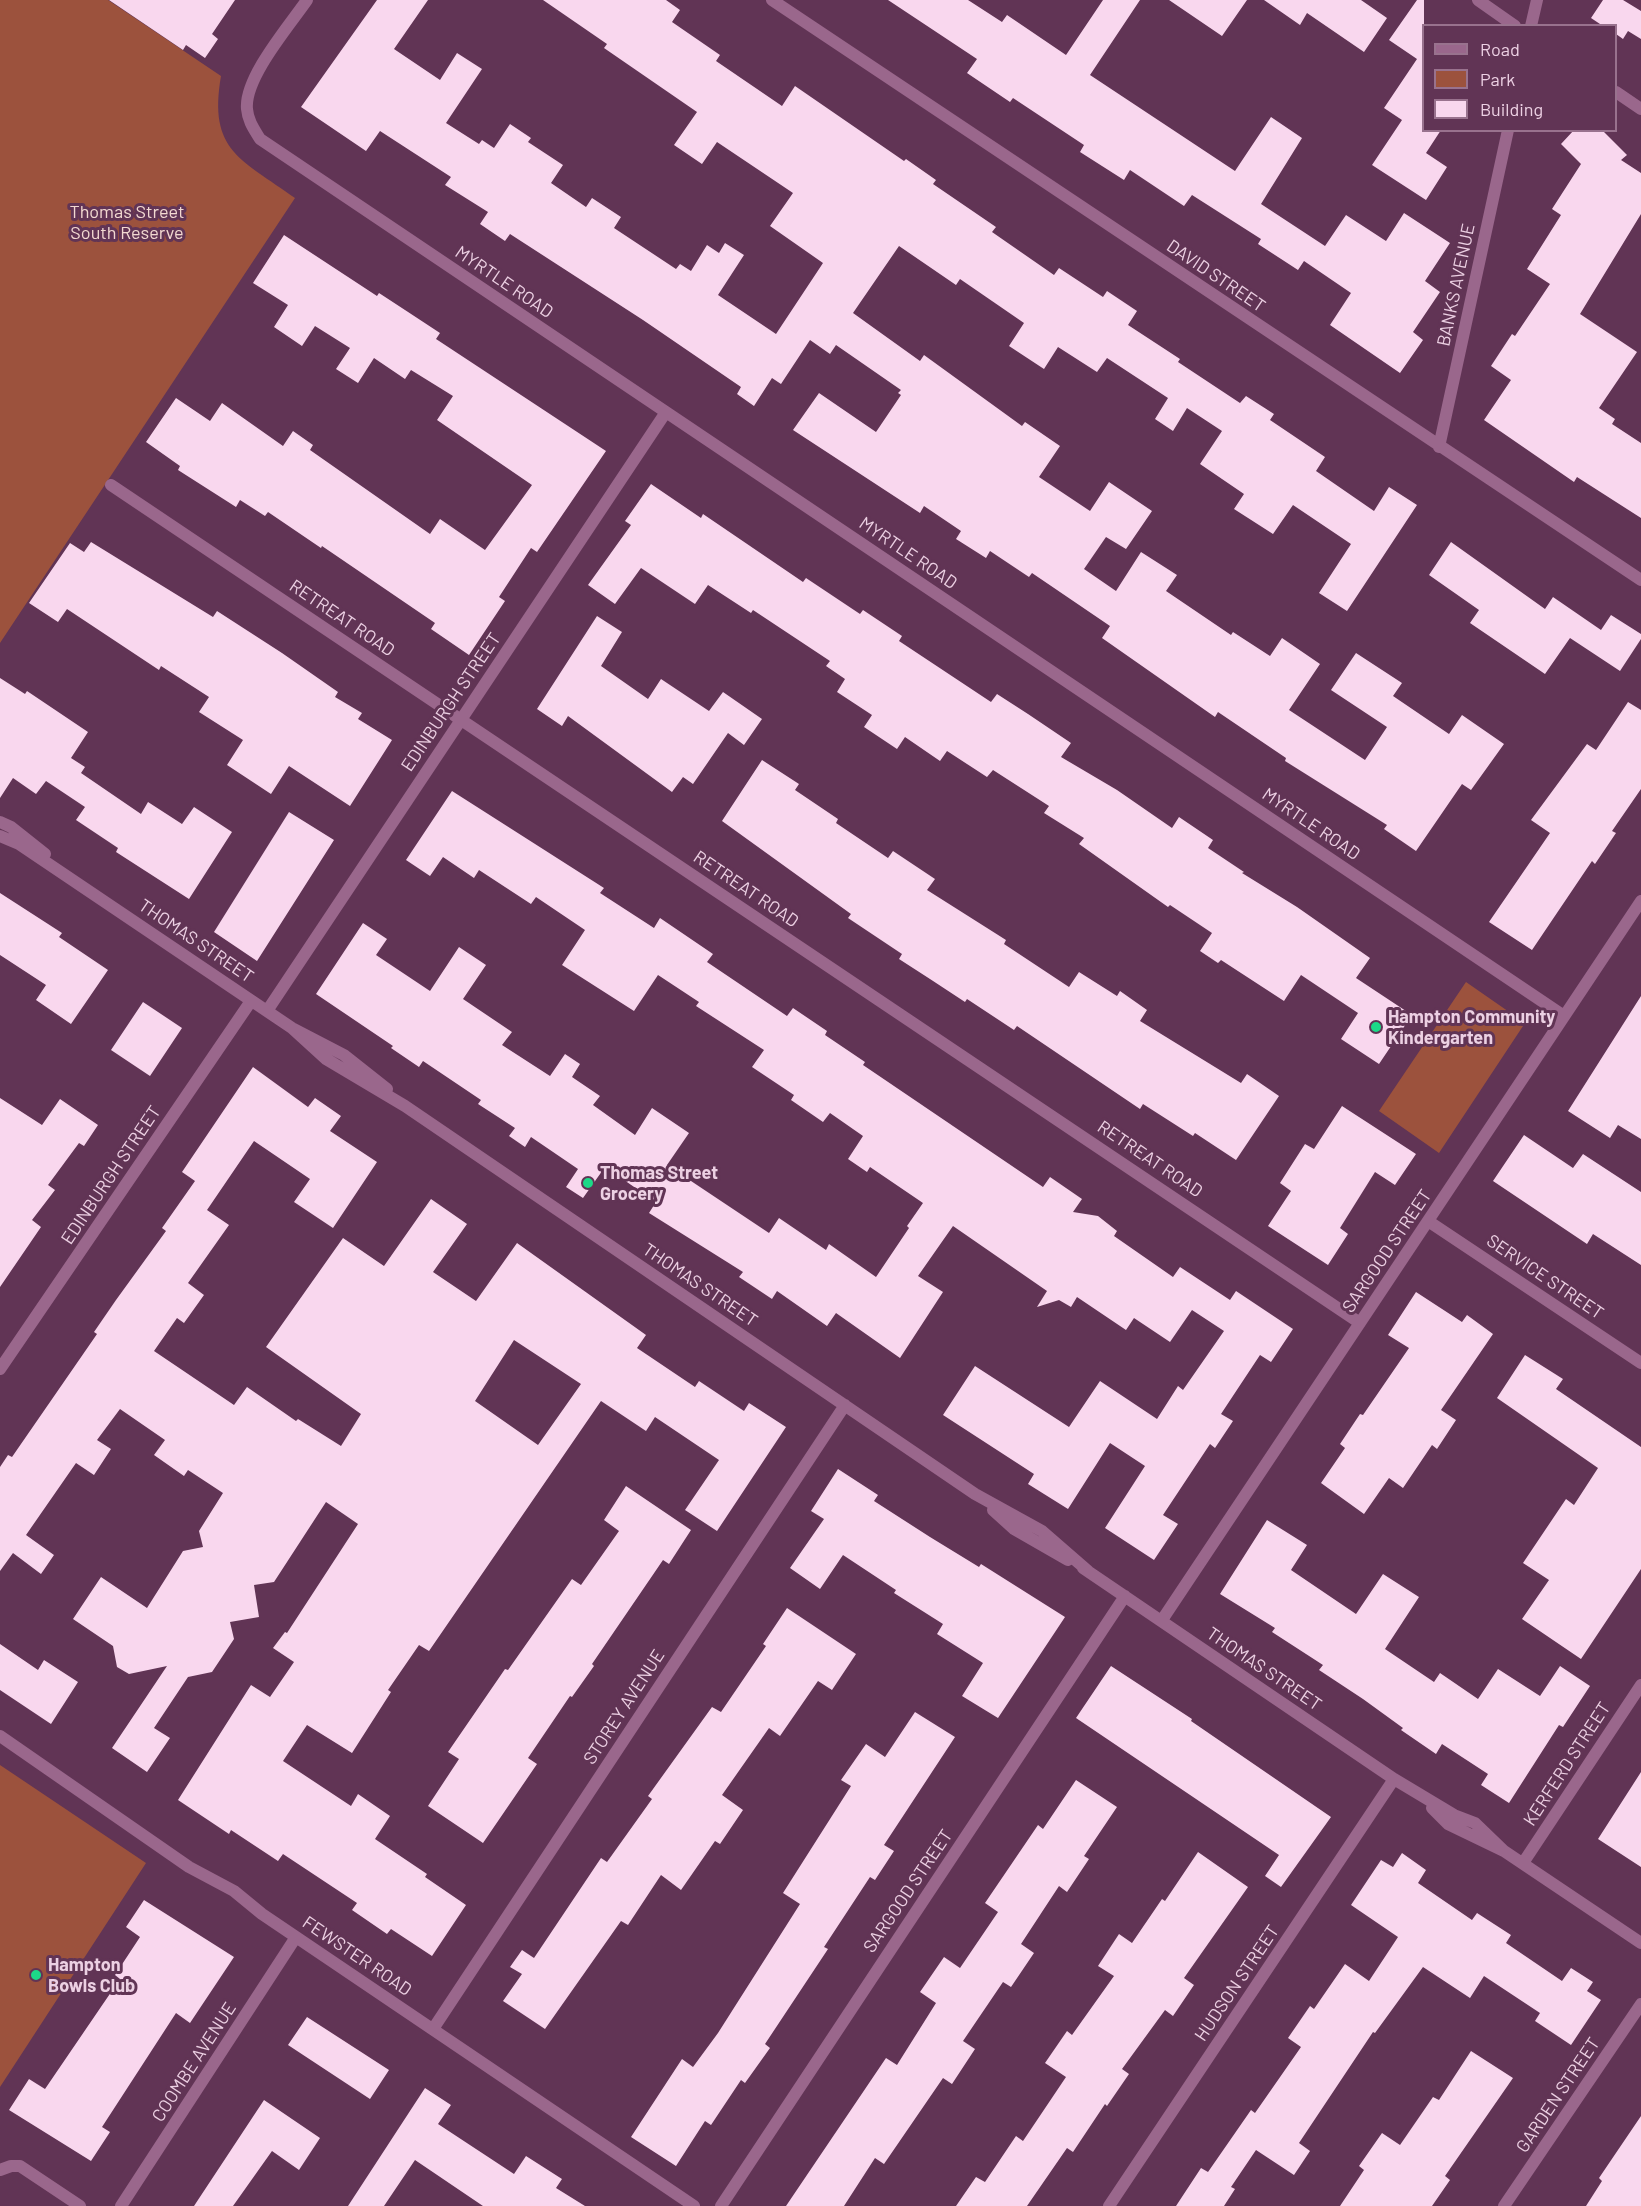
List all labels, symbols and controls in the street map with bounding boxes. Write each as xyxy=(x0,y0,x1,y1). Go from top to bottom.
legend xyxy=(1422,24,1617,132)
text: Road xyxy=(1480,38,1520,60)
text: Park xyxy=(1480,68,1515,90)
text: Building xyxy=(1480,98,1543,120)
park label: Thomas Street South Reserve xyxy=(69,201,185,244)
street label: BANKS AVENUE xyxy=(1432,222,1480,348)
street label: DAVID STREET xyxy=(1163,235,1269,317)
street label: MYRTLE ROAD xyxy=(451,241,557,323)
street label: MYRTLE ROAD xyxy=(855,512,961,594)
street label: RETREAT ROAD xyxy=(285,575,399,661)
street label: EDINBURGH STREET xyxy=(397,629,505,775)
street label: MYRTLE ROAD xyxy=(1258,783,1364,865)
street label: RETREAT ROAD xyxy=(689,846,803,932)
street label: THOMAS STREET xyxy=(134,895,258,987)
place label: Hampton Community Kindergarten xyxy=(1388,1006,1555,1048)
marker: Hampton Community Kindergarten xyxy=(1369,1020,1383,1034)
street label: EDINBURGH STREET xyxy=(57,1102,165,1248)
street label: RETREAT ROAD xyxy=(1093,1116,1207,1202)
place label: Thomas Street Grocery xyxy=(600,1162,718,1204)
marker: Thomas Street Grocery xyxy=(581,1176,595,1190)
street label: SARGOOD STREET xyxy=(1338,1185,1436,1317)
street label: SERVICE STREET xyxy=(1482,1230,1608,1324)
street label: THOMAS STREET xyxy=(638,1239,762,1331)
street label: THOMAS STREET xyxy=(1202,1623,1326,1715)
street label: STOREY AVENUE xyxy=(579,1646,669,1768)
street label: KERFERD STREET xyxy=(1519,1698,1615,1830)
street label: SARGOOD STREET xyxy=(859,1825,957,1957)
street label: FEWSTER ROAD xyxy=(298,1912,416,2000)
street label: HUDSON STREET xyxy=(1190,1921,1284,2045)
place label: Hampton Bowls Club xyxy=(48,1954,135,1996)
marker: Hampton Bowls Club xyxy=(29,1968,43,1982)
street label: COOMBE AVENUE xyxy=(147,1998,241,2126)
street label: GARDEN STREET xyxy=(1512,2033,1604,2157)

